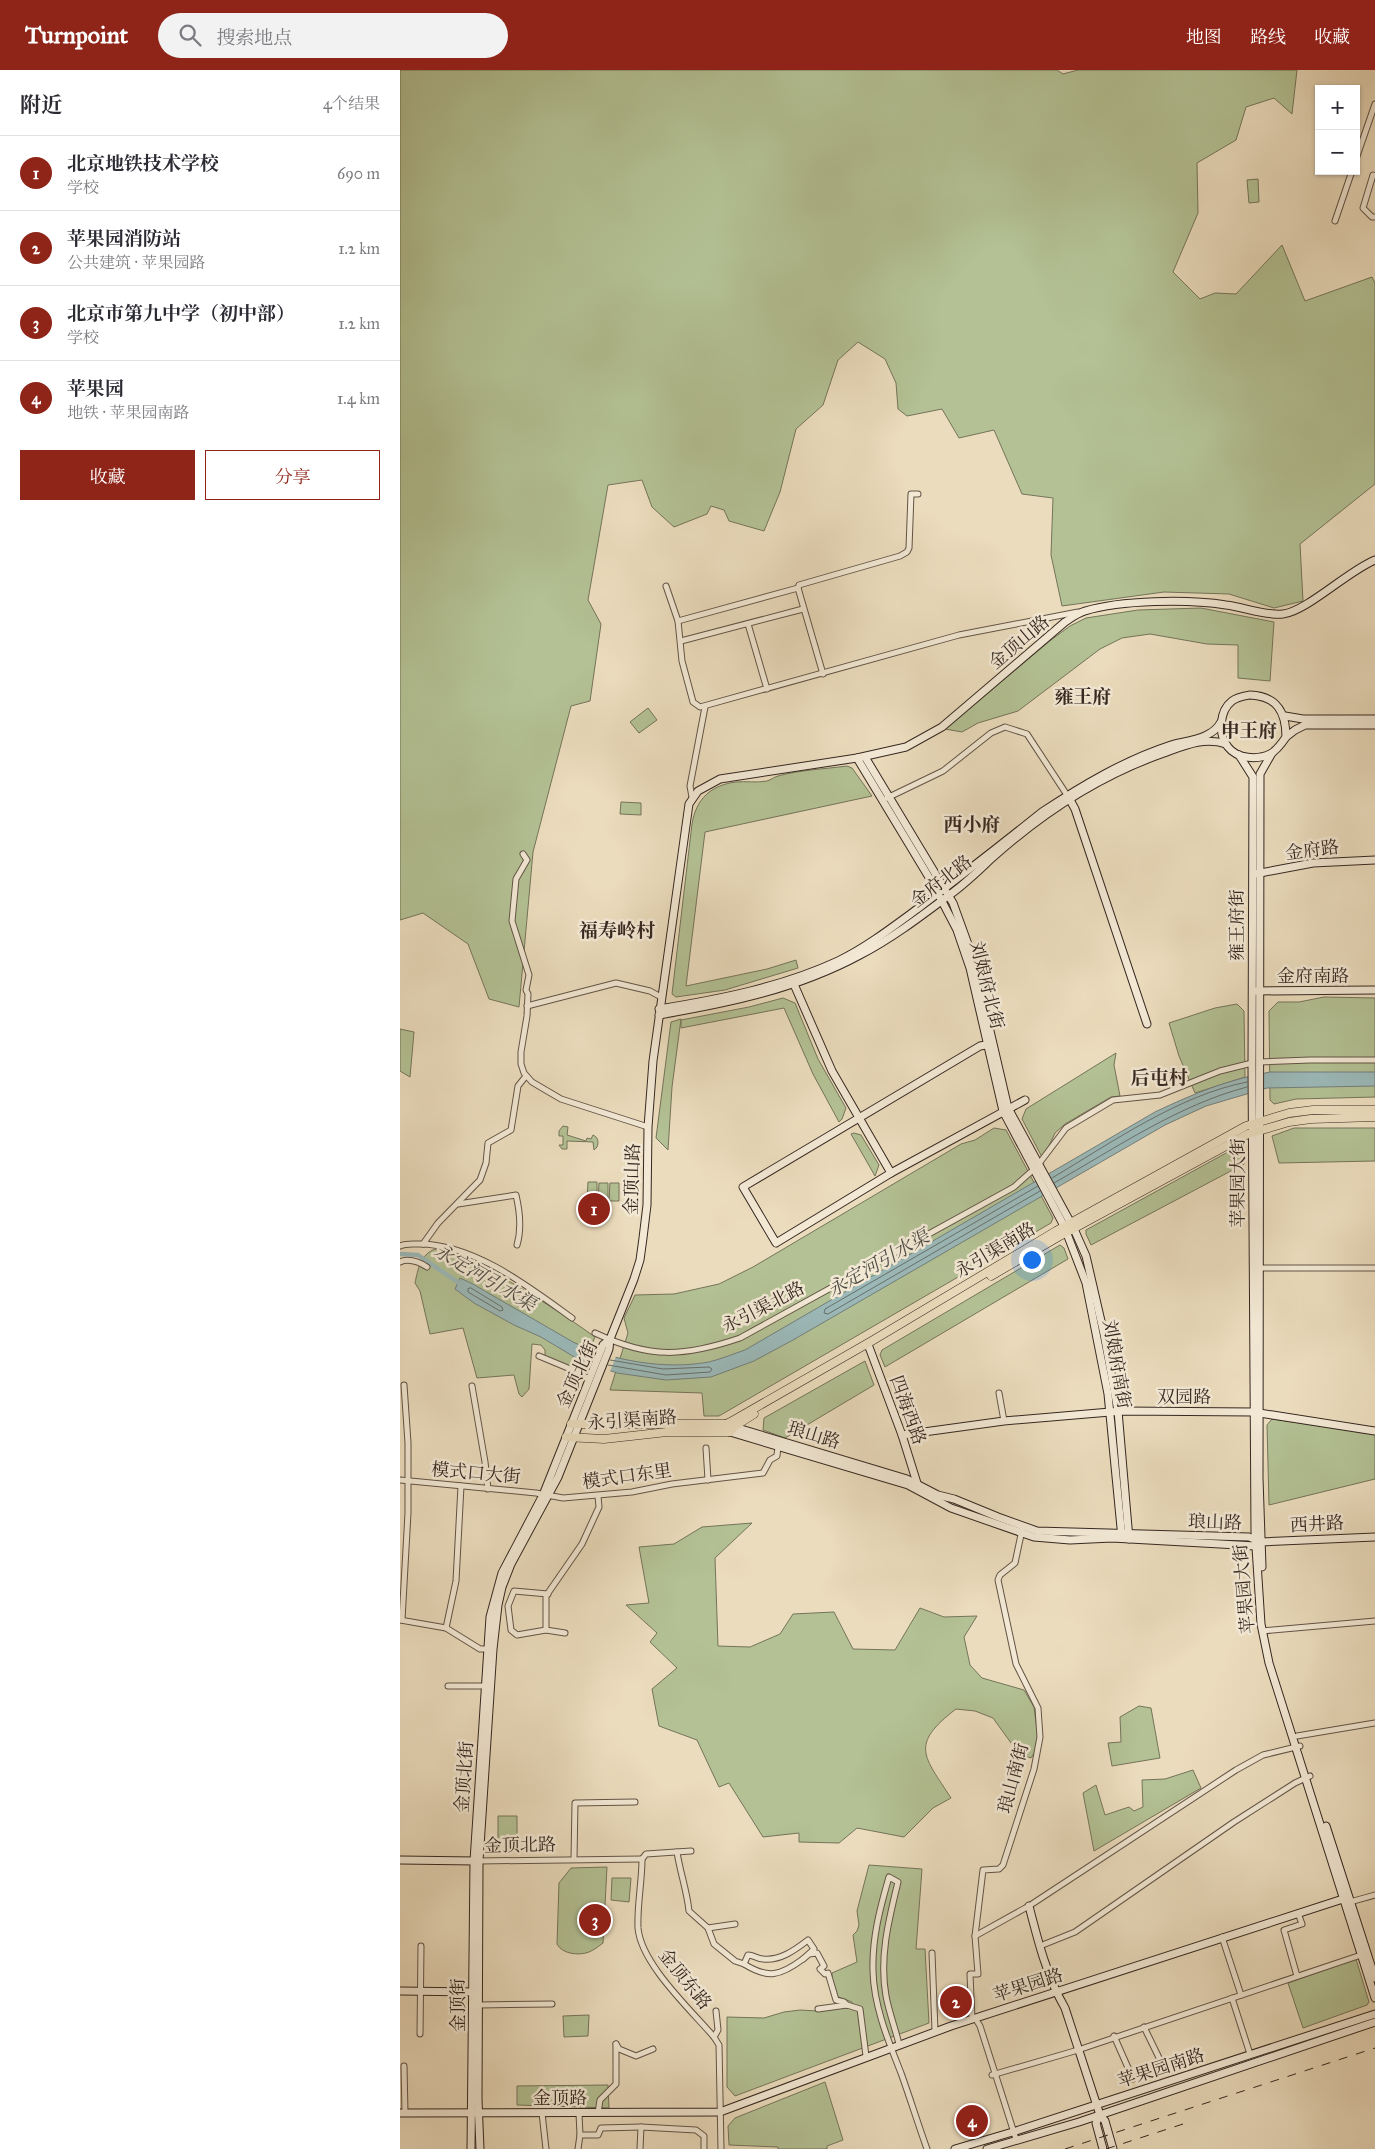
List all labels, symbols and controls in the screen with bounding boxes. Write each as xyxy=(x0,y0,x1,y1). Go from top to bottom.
search box xyxy=(158,13,508,58)
text: Turnpoint xyxy=(25,20,128,50)
icon: search xyxy=(176,21,204,49)
text: 搜索地点 xyxy=(216,26,292,49)
text: 地图 xyxy=(1186,26,1222,48)
text: 路线 xyxy=(1250,26,1286,48)
text: 收藏 xyxy=(1314,26,1350,48)
map controls xyxy=(1315,85,1360,175)
button: + xyxy=(1315,85,1360,130)
text: 附近 xyxy=(20,92,62,118)
text: 4个结果 xyxy=(323,94,380,113)
button: − xyxy=(1315,130,1360,175)
text: 北京地铁技术学校 xyxy=(67,152,219,175)
text: 1 xyxy=(33,164,39,183)
text: 690 m xyxy=(337,164,380,183)
text: 学校 xyxy=(67,178,99,197)
text: 苹果园消防站 xyxy=(67,227,181,250)
text: 2 xyxy=(32,239,40,258)
text: 1.2 km xyxy=(338,239,380,258)
text: 公共建筑 · 苹果园路 xyxy=(67,253,205,272)
text: 北京市第九中学（初中部） xyxy=(67,302,295,325)
text: 3 xyxy=(33,314,39,333)
text: 1.2 km xyxy=(338,314,380,333)
text: 学校 xyxy=(67,328,99,347)
text: 苹果园 xyxy=(67,377,124,400)
text: 4 xyxy=(32,389,40,408)
text: 1.4 km xyxy=(337,389,380,408)
text: 地铁 · 苹果园南路 xyxy=(67,403,189,422)
button: 收藏 xyxy=(20,450,195,500)
button: 分享 xyxy=(205,450,380,500)
street label: 金顶山路 xyxy=(984,610,1054,674)
district label: 雍王府 xyxy=(1054,685,1112,708)
district label: 申王府 xyxy=(1220,719,1278,742)
district label: 西小府 xyxy=(943,813,1001,836)
street label: 金府路 xyxy=(1284,836,1340,864)
street label: 金府北路 xyxy=(906,850,976,912)
street label: 雍王府街 xyxy=(1226,889,1248,961)
district label: 福寿岭村 xyxy=(579,919,655,942)
street label: 刘娘府北街 xyxy=(965,939,1009,1031)
street label: 金府南路 xyxy=(1277,965,1349,987)
district label: 后屯村 xyxy=(1130,1066,1188,1089)
street label: 苹果园大街 xyxy=(1227,1138,1249,1228)
street label: 金顶山路 xyxy=(620,1143,644,1215)
pin: 1 xyxy=(578,1190,610,1228)
street label: 永引渠南路 xyxy=(951,1217,1039,1283)
water label: 永定河引水渠 xyxy=(823,1223,936,1301)
water label: 永定河引水渠 xyxy=(430,1239,543,1317)
your location xyxy=(1019,1247,1045,1273)
street label: 永引渠北路 xyxy=(718,1277,808,1337)
street label: 刘娘府南街 xyxy=(1098,1318,1136,1410)
street label: 金顶北街 xyxy=(552,1337,602,1411)
street label: 四海西路 xyxy=(885,1372,931,1448)
street label: 双园路 xyxy=(1157,1386,1211,1408)
street label: 永引渠南路 xyxy=(586,1406,678,1434)
street label: 琅山路 xyxy=(785,1417,843,1453)
street label: 模式口大街 xyxy=(430,1458,522,1488)
street label: 模式口东里 xyxy=(581,1459,673,1493)
street label: 琅山路 xyxy=(1188,1510,1242,1534)
street label: 西井路 xyxy=(1289,1512,1345,1536)
street label: 苹果园大街 xyxy=(1229,1543,1259,1635)
street label: 金顶北街 xyxy=(451,1740,477,1814)
street label: 琅山南街 xyxy=(993,1740,1033,1816)
street label: 金顶北路 xyxy=(484,1833,556,1857)
pin: 3 xyxy=(579,1901,611,1939)
street label: 金顶东路 xyxy=(654,1944,716,2014)
street label: 苹果园路 xyxy=(990,1963,1066,2007)
street label: 金顶街 xyxy=(447,1978,469,2032)
pin: 2 xyxy=(940,1983,972,2021)
street label: 苹果园南路 xyxy=(1115,2044,1207,2092)
street label: 金顶路 xyxy=(533,2087,587,2109)
pin: 4 xyxy=(956,2102,988,2140)

